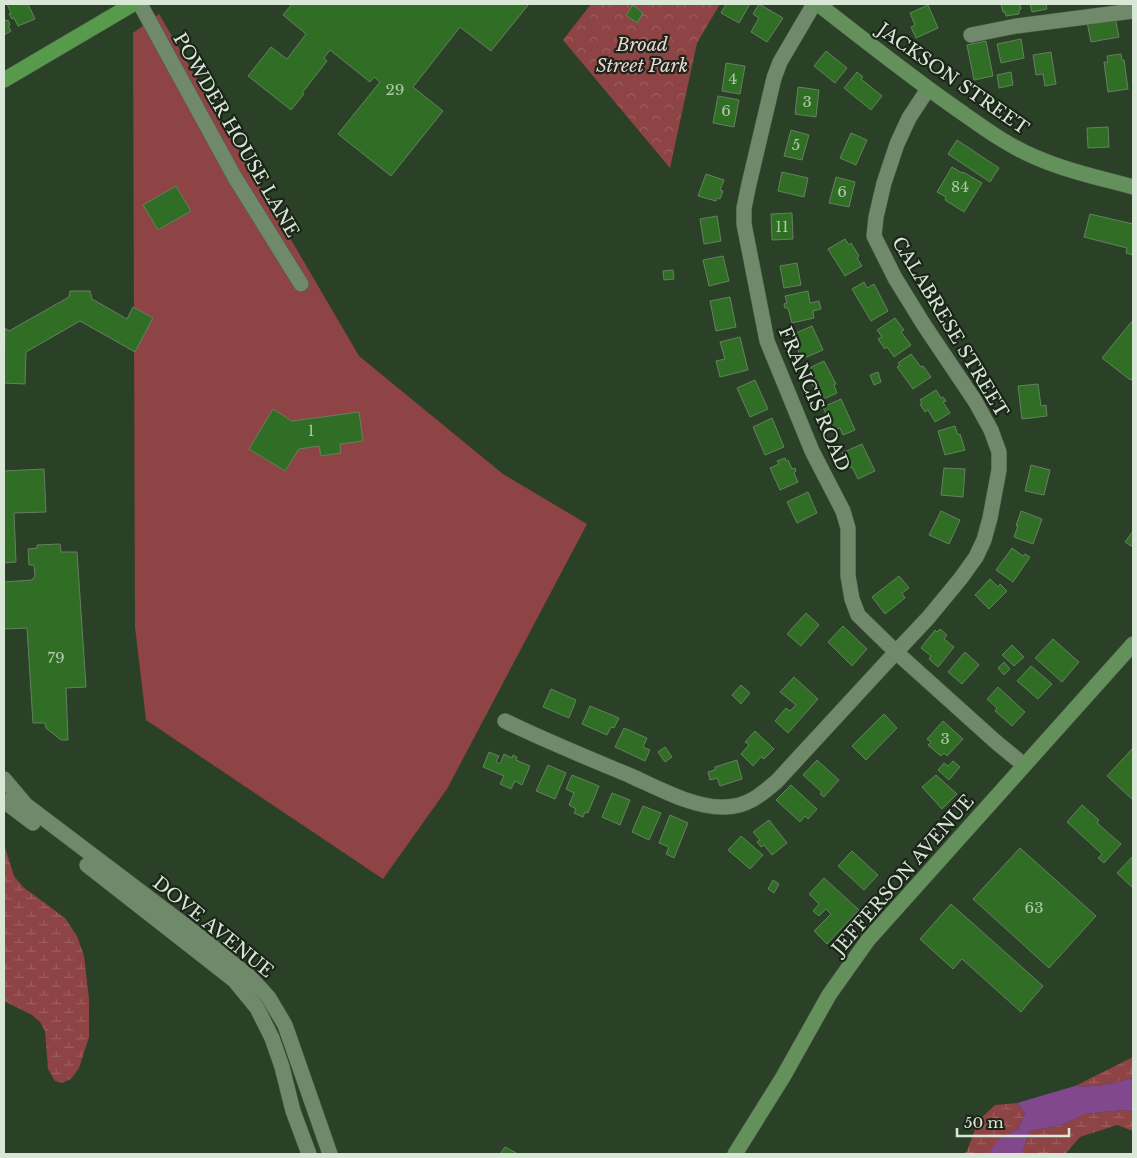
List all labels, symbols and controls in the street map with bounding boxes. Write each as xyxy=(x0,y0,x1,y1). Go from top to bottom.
street label: JACKSON STREET xyxy=(872,17,1033,140)
street label: POWDER HOUSE LANE xyxy=(168,29,304,241)
park label: Broad Street Park xyxy=(596,34,688,77)
house number: 4 xyxy=(729,69,737,88)
house number: 29 xyxy=(386,80,404,99)
house number: 3 xyxy=(802,92,812,111)
house number: 6 xyxy=(721,101,731,120)
house number: 5 xyxy=(792,135,800,154)
house number: 84 xyxy=(951,177,969,196)
house number: 6 xyxy=(837,182,847,201)
house number: 11 xyxy=(775,217,789,236)
street label: CALABRESE STREET xyxy=(887,233,1013,422)
street label: FRANCIS ROAD xyxy=(774,323,854,475)
house number: 1 xyxy=(308,421,314,440)
house number: 79 xyxy=(47,648,65,667)
house number: 3 xyxy=(940,729,950,748)
street label: JEFFERSON AVENUE xyxy=(826,790,979,961)
street label: DOVE AVENUE xyxy=(148,872,278,982)
house number: 63 xyxy=(1025,898,1043,917)
scale bar xyxy=(957,1106,1070,1138)
text: 50 m xyxy=(964,1113,1004,1132)

